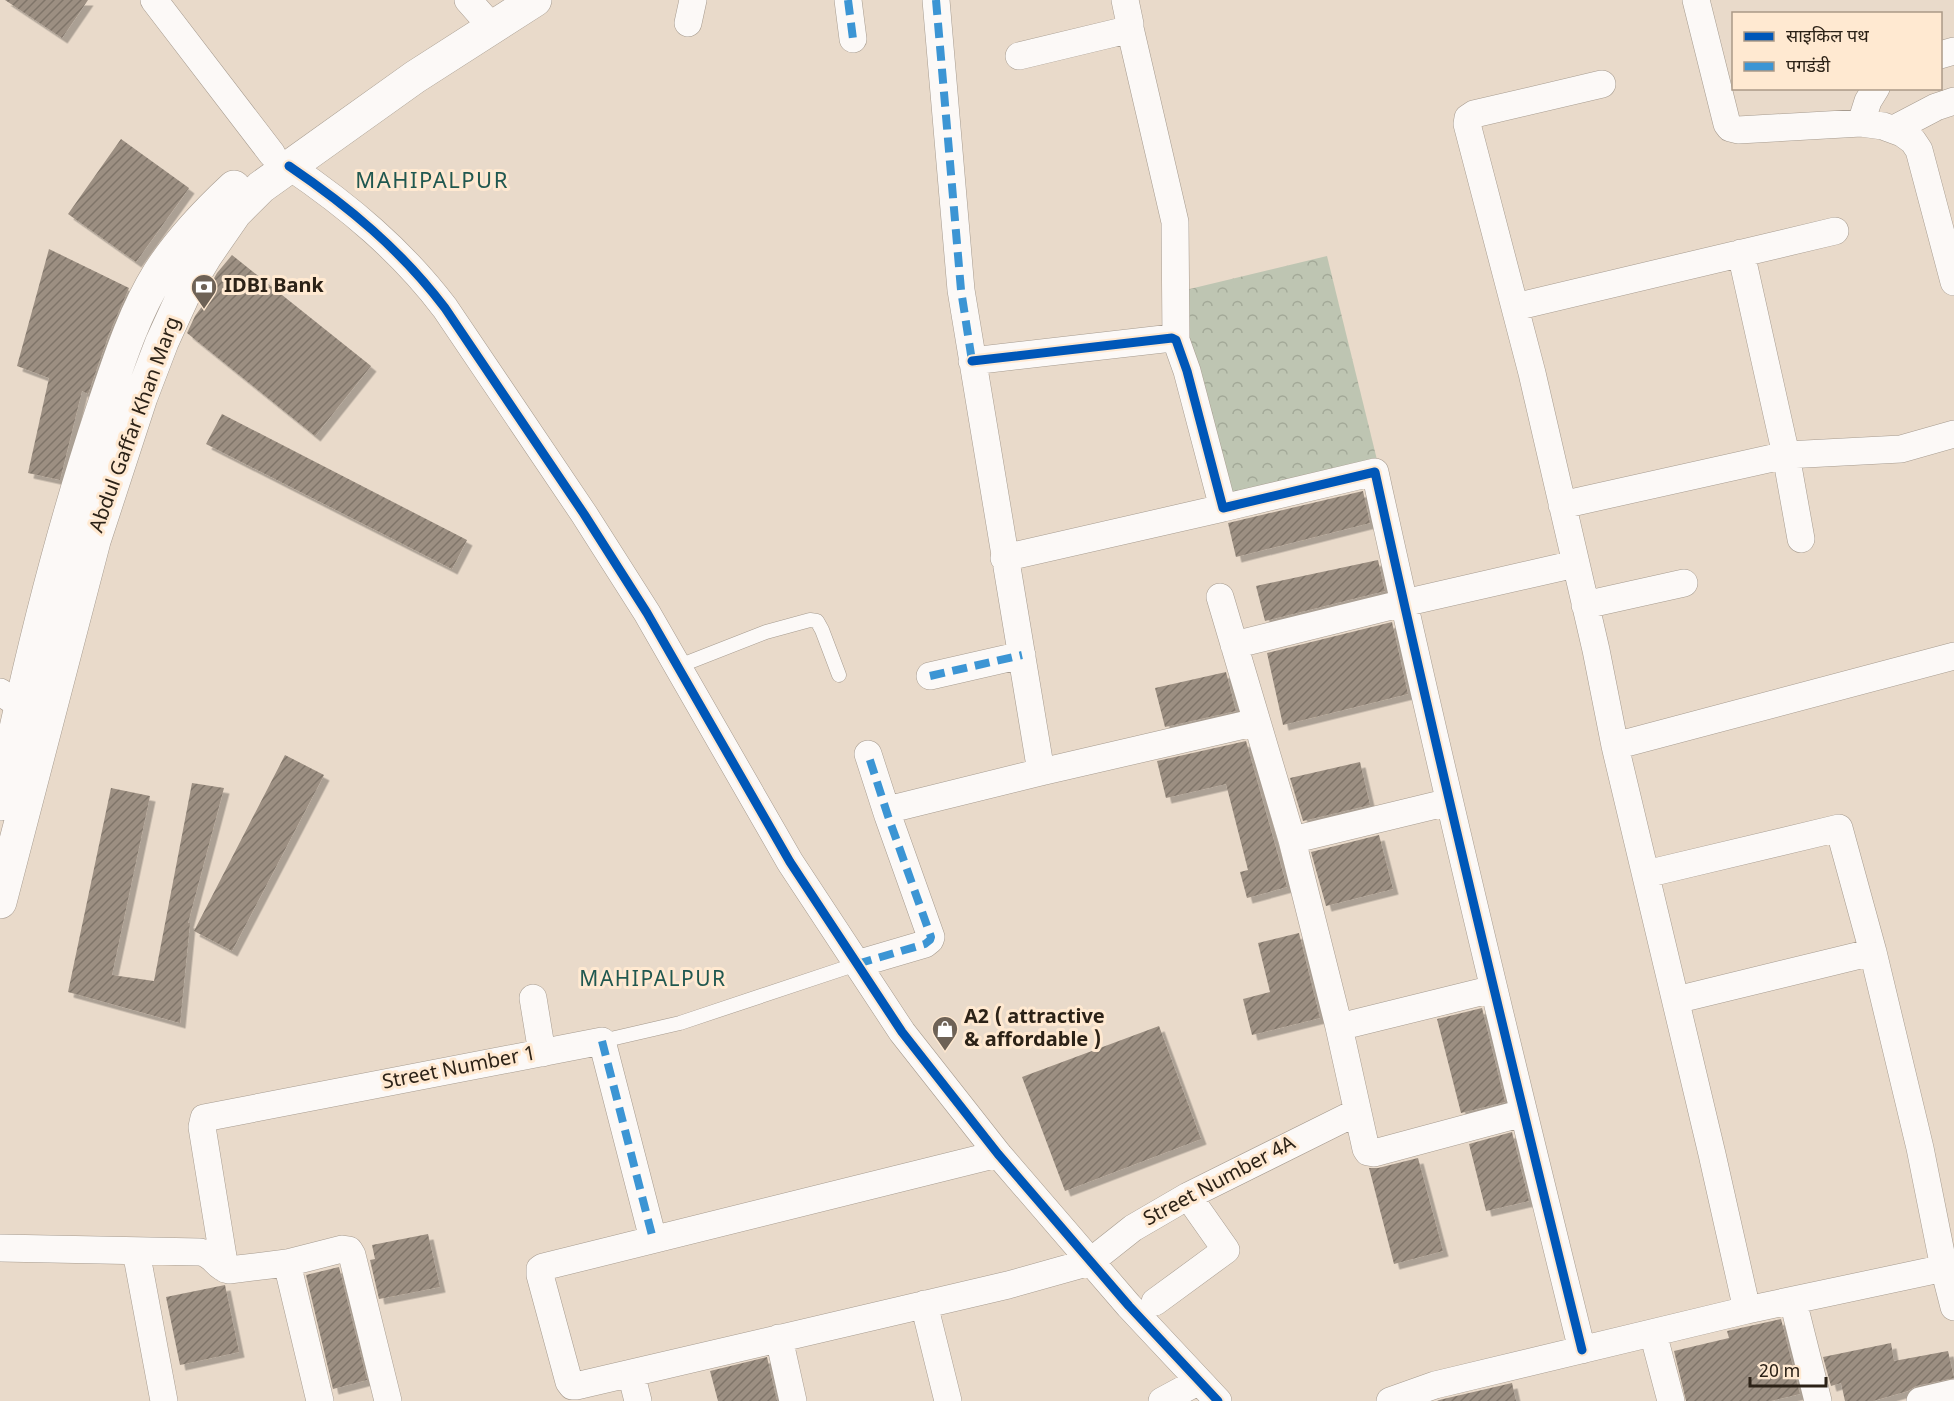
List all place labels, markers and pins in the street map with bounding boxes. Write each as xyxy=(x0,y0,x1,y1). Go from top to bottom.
bank icon: IDBI Bank xyxy=(189,272,219,310)
place label: IDBI Bank xyxy=(224,274,324,300)
place label: A2 ( attractive & affordable ) xyxy=(964,1005,1105,1054)
shop icon: A2 ( attractive & affordable ) xyxy=(930,1014,960,1052)

